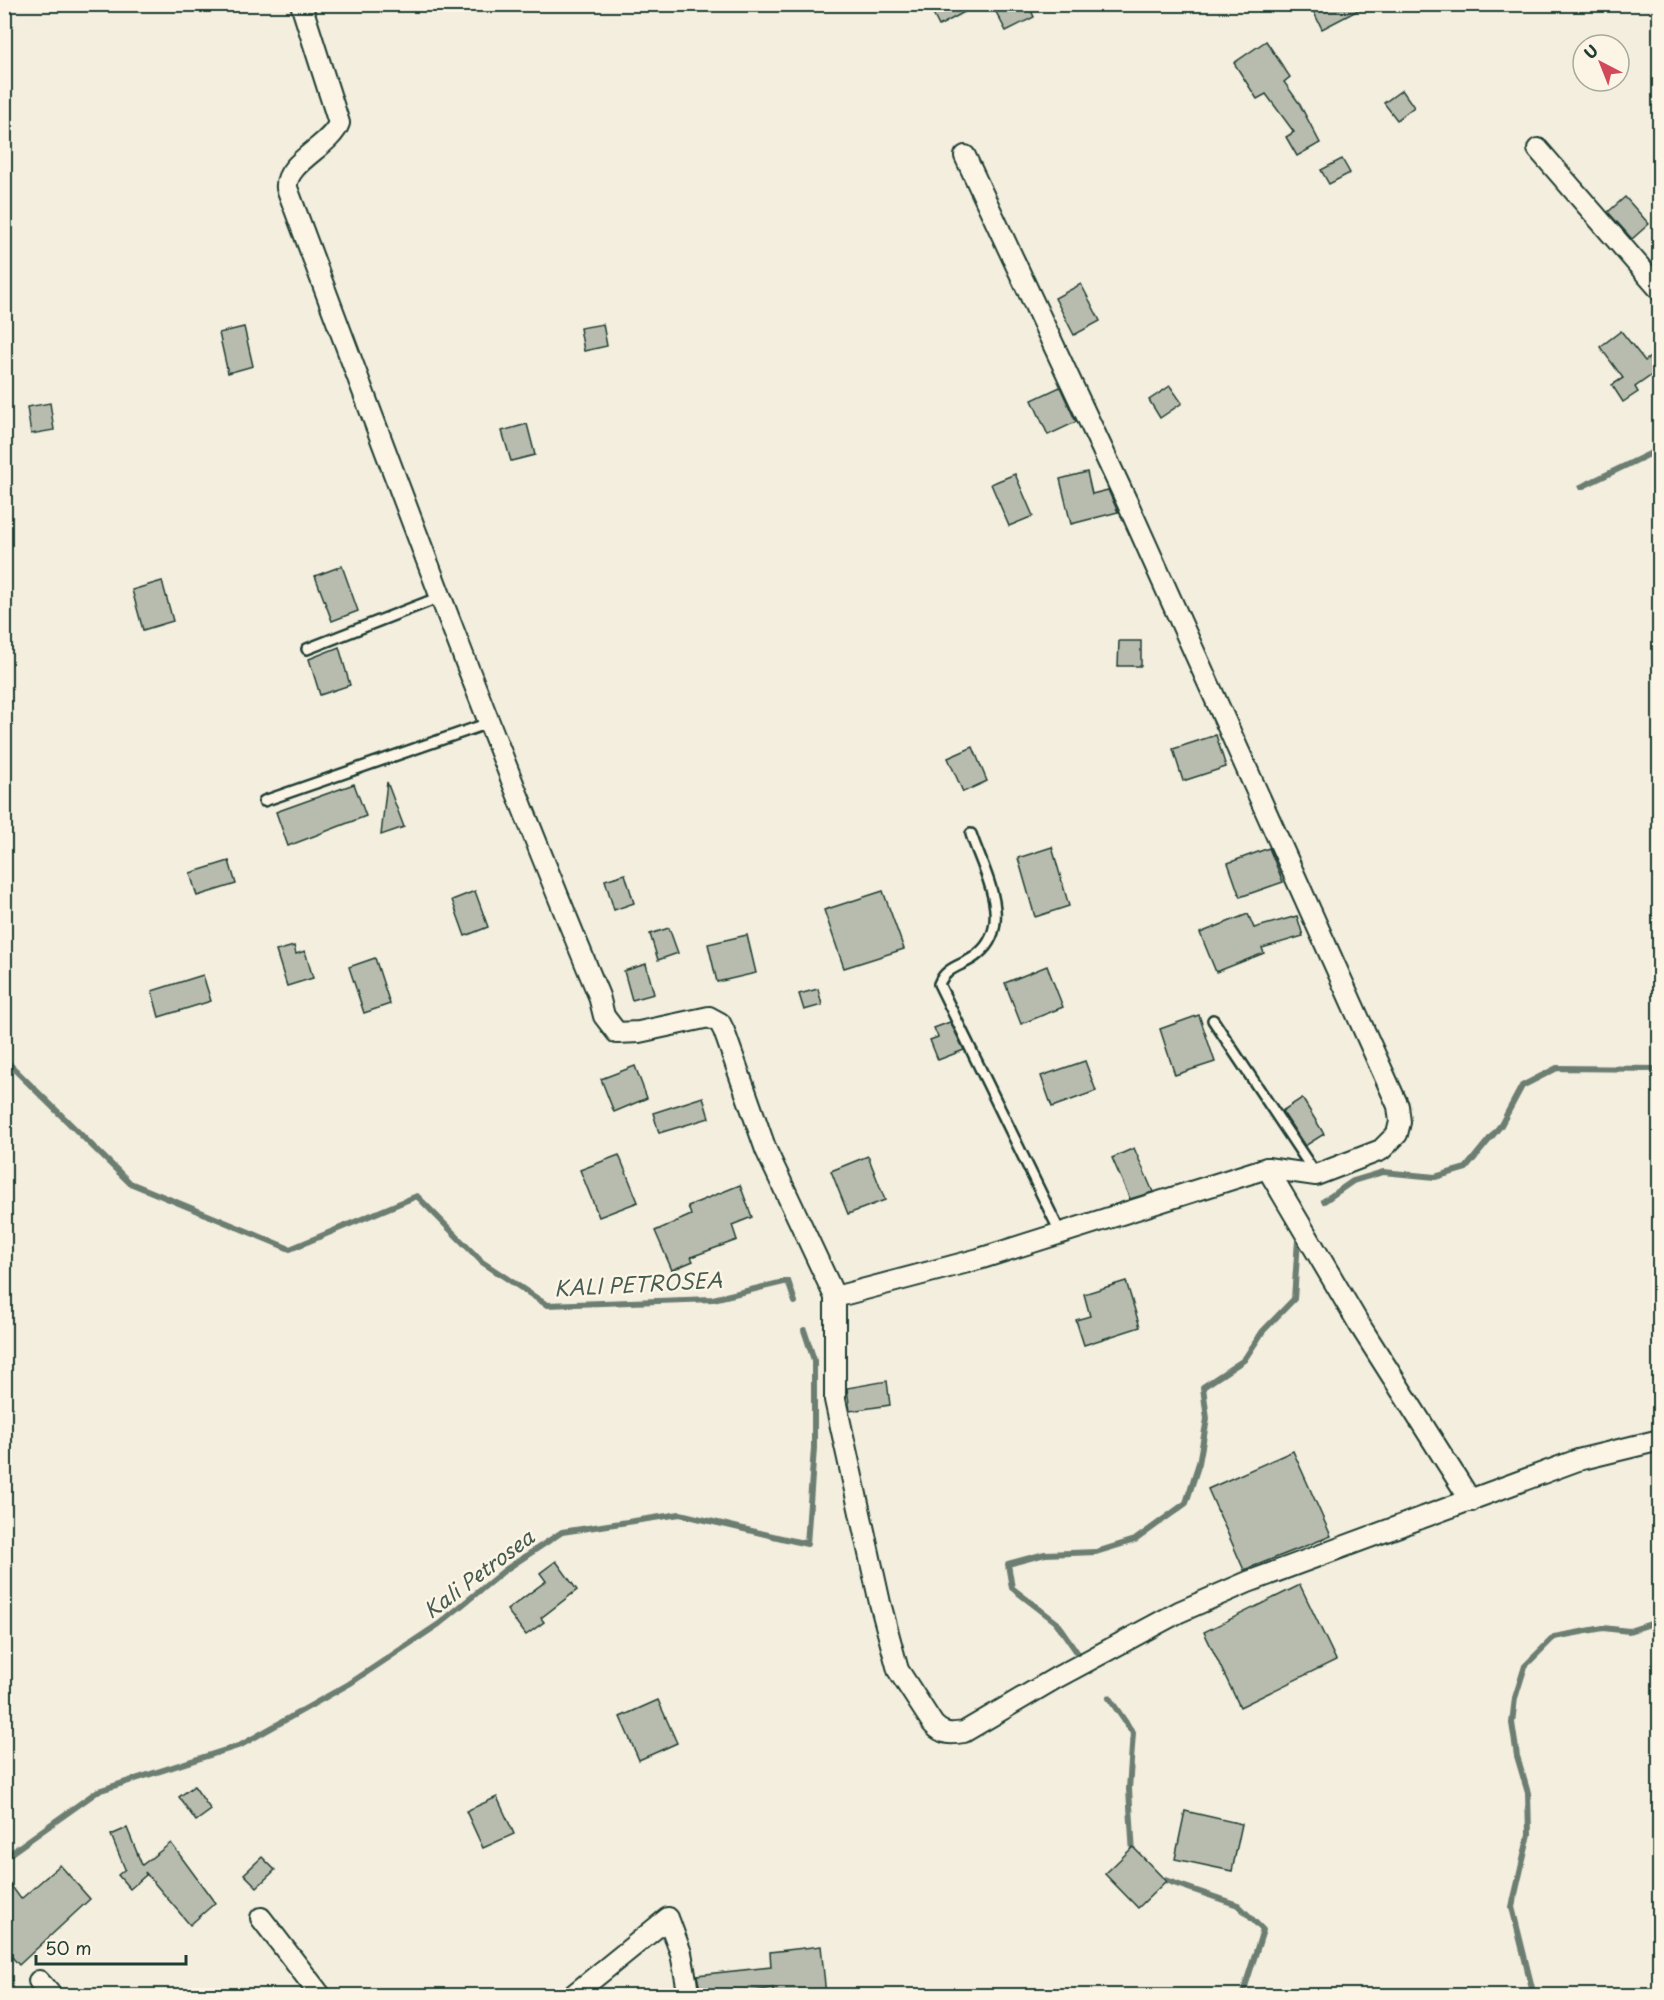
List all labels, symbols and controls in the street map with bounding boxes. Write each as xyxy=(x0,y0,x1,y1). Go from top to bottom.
north arrow xyxy=(1571,33,1631,93)
text: U xyxy=(1578,38,1603,64)
water label: KALI PETROSEA xyxy=(553,1263,724,1303)
water label: Kali Petrosea xyxy=(416,1520,541,1625)
scale bar xyxy=(36,1928,186,1966)
text: 50 m xyxy=(45,1934,92,1961)

